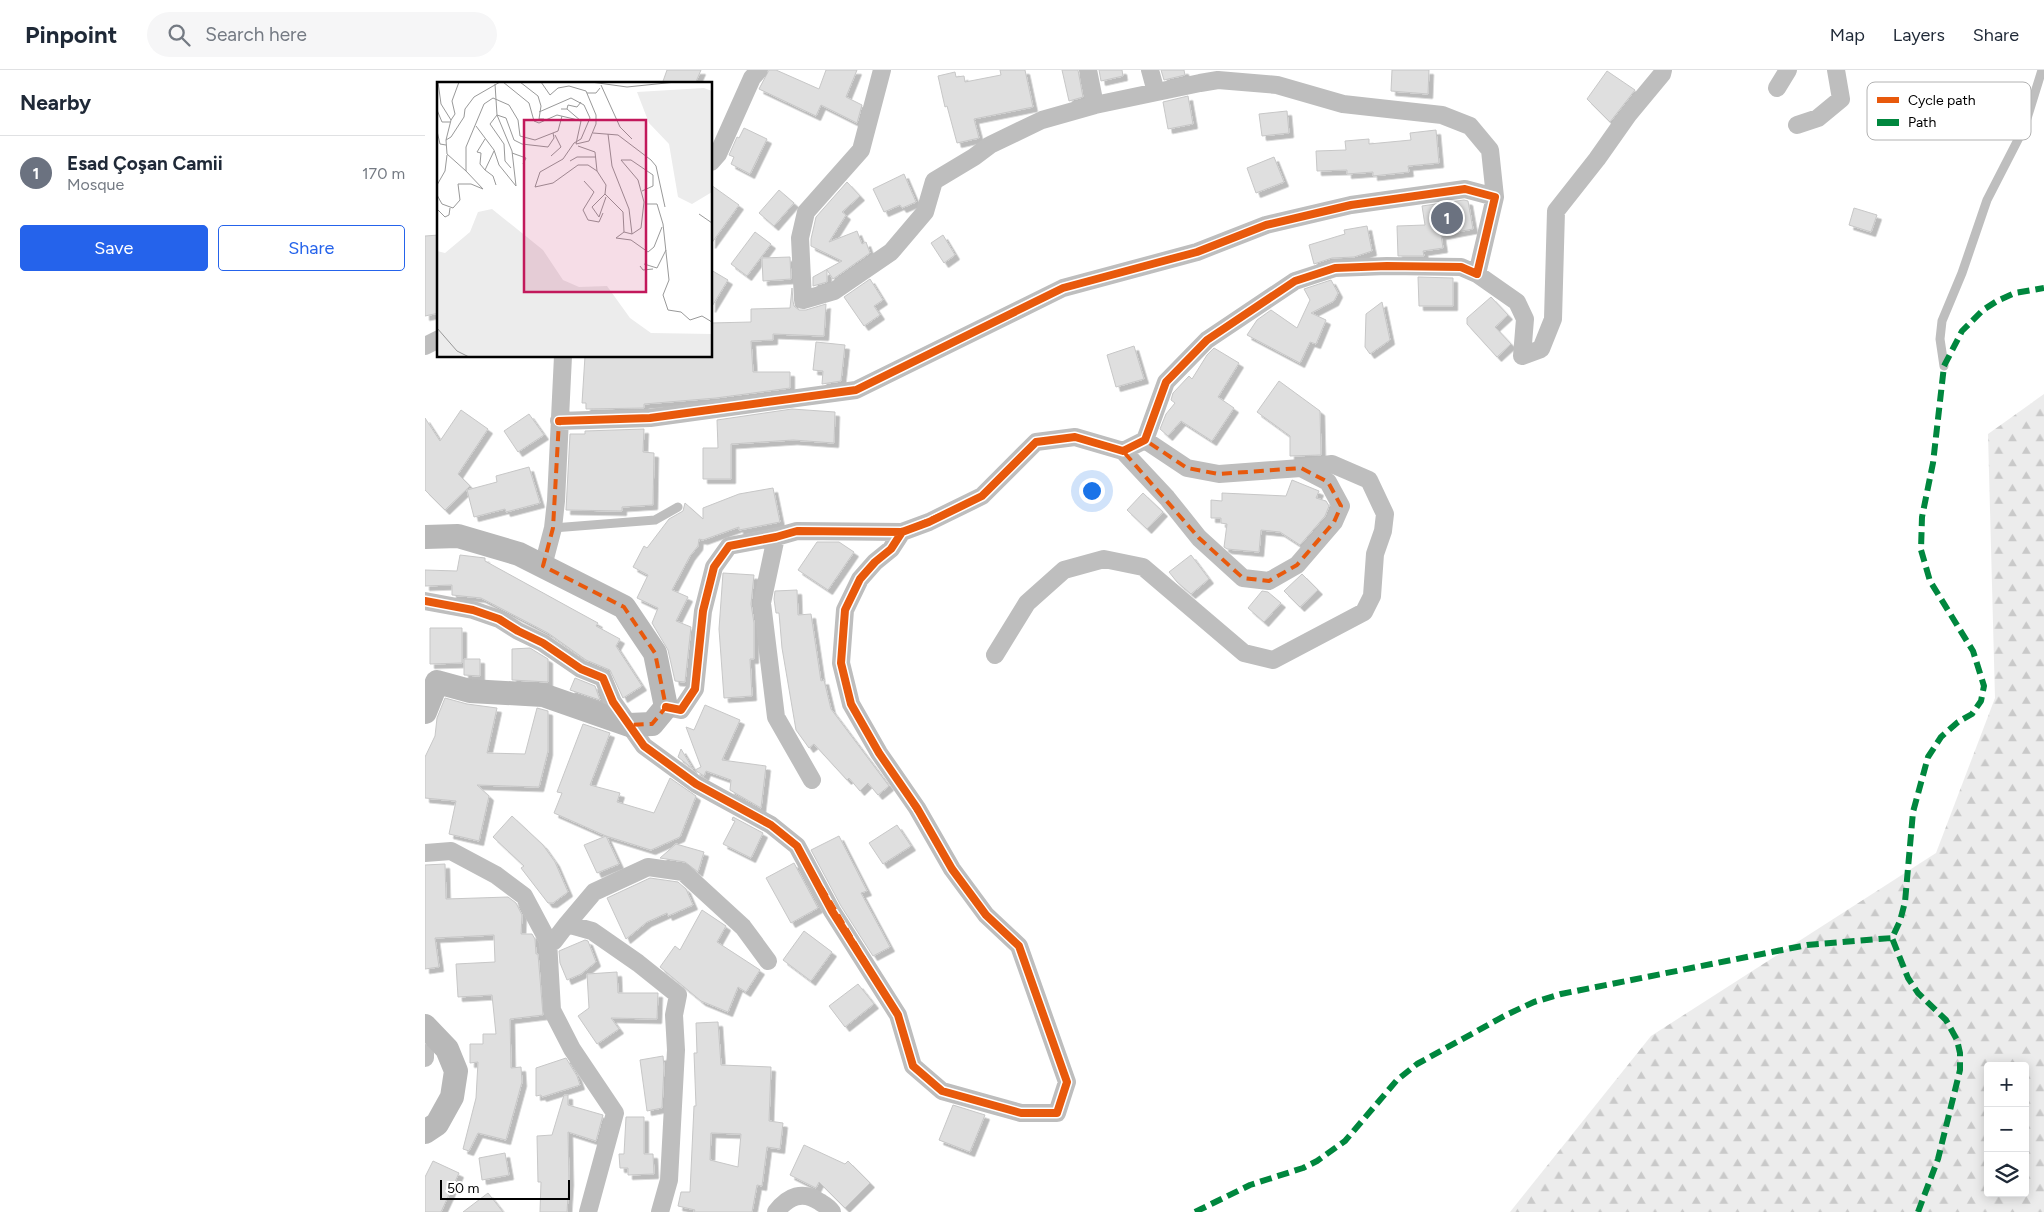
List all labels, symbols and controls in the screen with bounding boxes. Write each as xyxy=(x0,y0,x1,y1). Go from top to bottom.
search box xyxy=(147,12,497,57)
text: Pinpoint xyxy=(25,20,117,49)
icon: search xyxy=(165,21,193,49)
text: Search here xyxy=(205,23,307,46)
text: Map xyxy=(1830,24,1865,46)
text: Layers xyxy=(1893,24,1945,46)
text: Share xyxy=(1973,24,2019,46)
inset map xyxy=(437,82,713,358)
legend xyxy=(1867,82,2031,140)
text: Nearby xyxy=(20,90,91,115)
text: Cycle path xyxy=(1908,92,1976,109)
text: Path xyxy=(1908,114,1936,131)
text: Esad Çoşan Camii xyxy=(67,152,223,175)
text: 1 xyxy=(33,164,39,183)
text: 170 m xyxy=(362,164,405,183)
text: Mosque xyxy=(67,175,124,194)
pin: 1 xyxy=(1431,199,1463,237)
button: Save xyxy=(20,225,208,271)
button: Share xyxy=(218,225,405,271)
your location xyxy=(1079,478,1105,504)
map controls xyxy=(1984,1062,2029,1197)
button: + xyxy=(1984,1062,2029,1107)
button: − xyxy=(1984,1107,2029,1152)
button: layers xyxy=(1984,1152,2029,1197)
scale bar xyxy=(440,1177,570,1200)
text: 50 m xyxy=(447,1180,479,1197)

